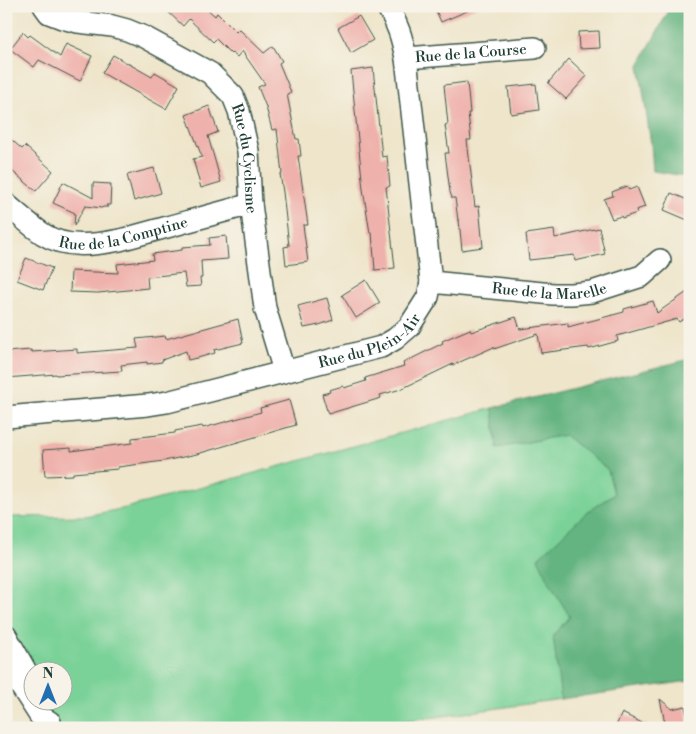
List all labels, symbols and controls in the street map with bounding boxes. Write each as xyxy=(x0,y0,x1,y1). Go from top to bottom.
street label: Rue de la Course xyxy=(414,40,527,67)
street label: Rue du Cyclisme xyxy=(227,101,261,215)
street label: Rue de la Comptine xyxy=(57,213,190,255)
street label: Rue de la Marelle xyxy=(491,279,609,304)
street label: Rue du Plein-Air xyxy=(316,309,425,373)
north arrow xyxy=(22,662,72,712)
text: N xyxy=(42,665,54,683)

